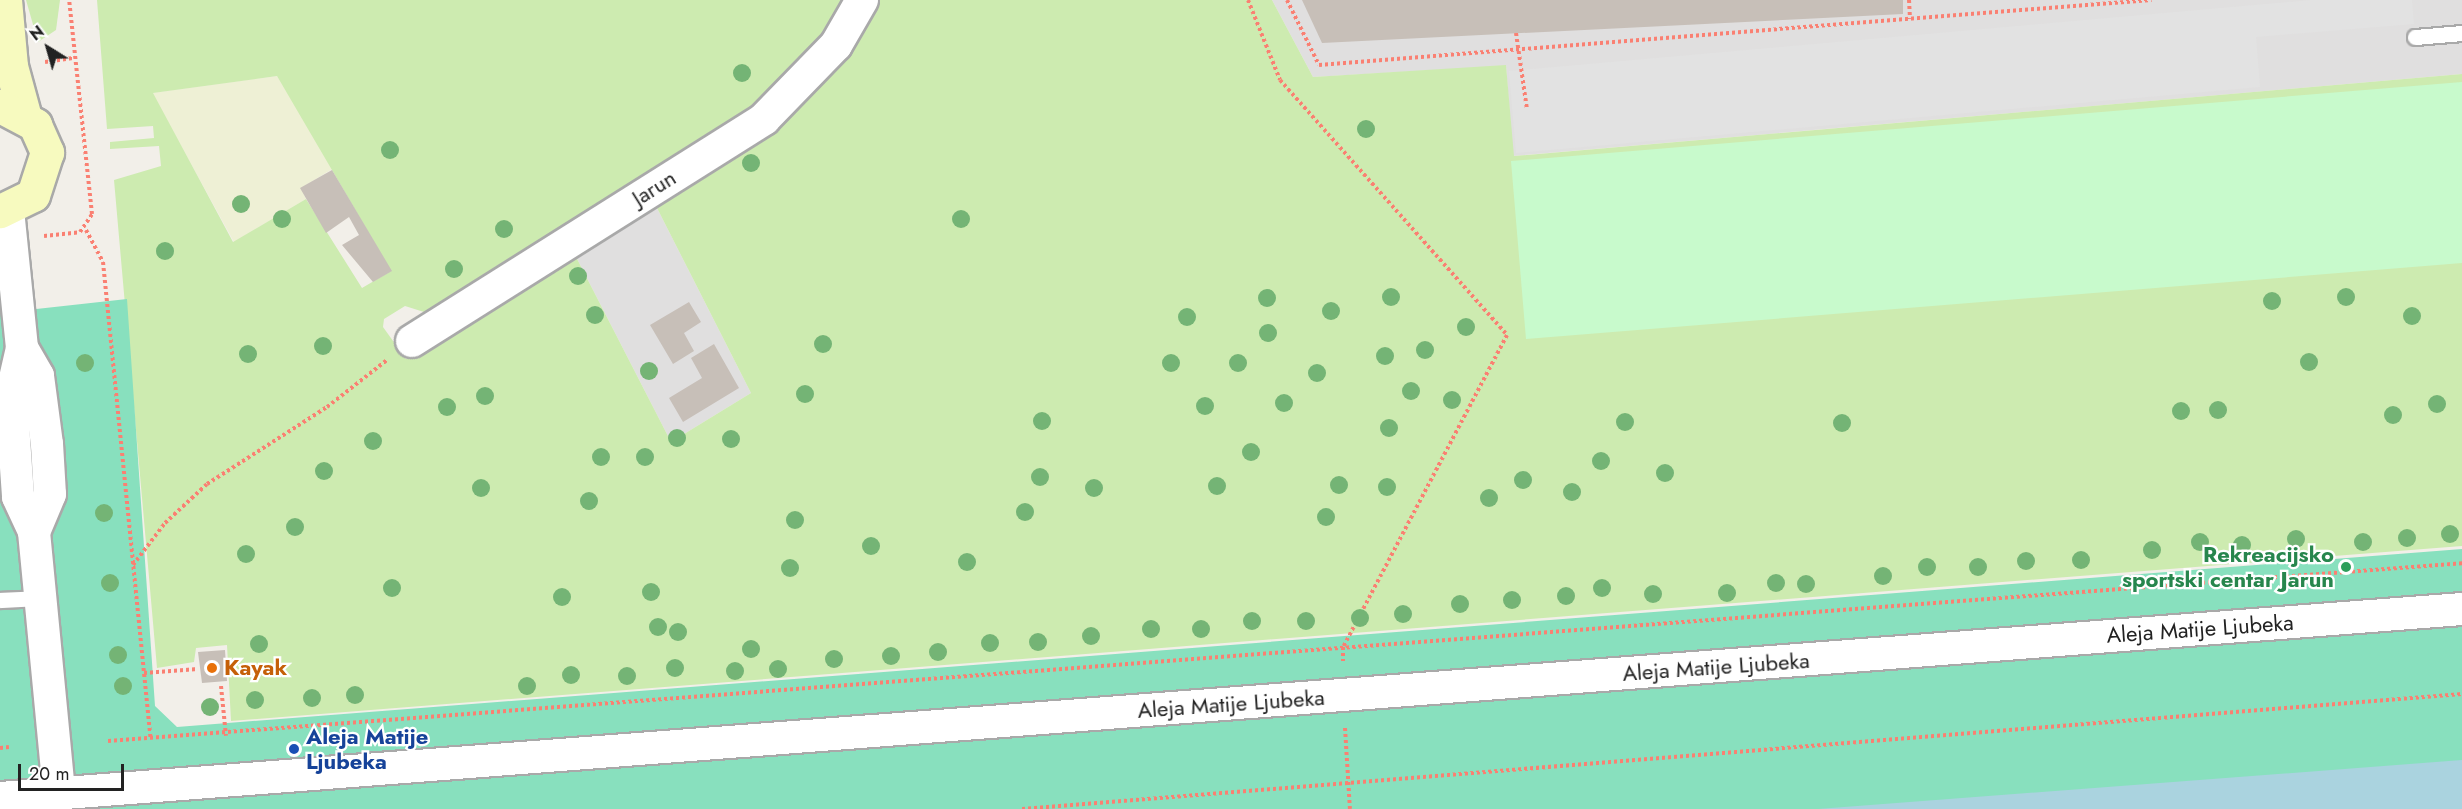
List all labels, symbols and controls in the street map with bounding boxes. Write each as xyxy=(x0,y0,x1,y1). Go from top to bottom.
north arrow xyxy=(18,18,78,78)
text: N xyxy=(25,20,49,46)
street label: Jarun xyxy=(627,164,681,212)
place label: Rekreacijsko sportski centar Jarun xyxy=(2122,541,2334,592)
marker: Rekreacijsko sportski centar Jarun xyxy=(2339,560,2353,574)
street label: Aleja Matije Ljubeka xyxy=(2106,609,2294,649)
street label: Aleja Matije Ljubeka xyxy=(1622,647,1810,687)
place label: Kayak xyxy=(224,655,287,681)
marker: Kayak xyxy=(205,661,219,675)
street label: Aleja Matije Ljubeka xyxy=(1137,684,1325,724)
place label: Aleja Matije Ljubeka xyxy=(306,723,428,774)
marker: Aleja Matije Ljubeka xyxy=(287,742,301,756)
scale bar xyxy=(21,752,128,790)
text: 20 m xyxy=(29,761,69,787)

